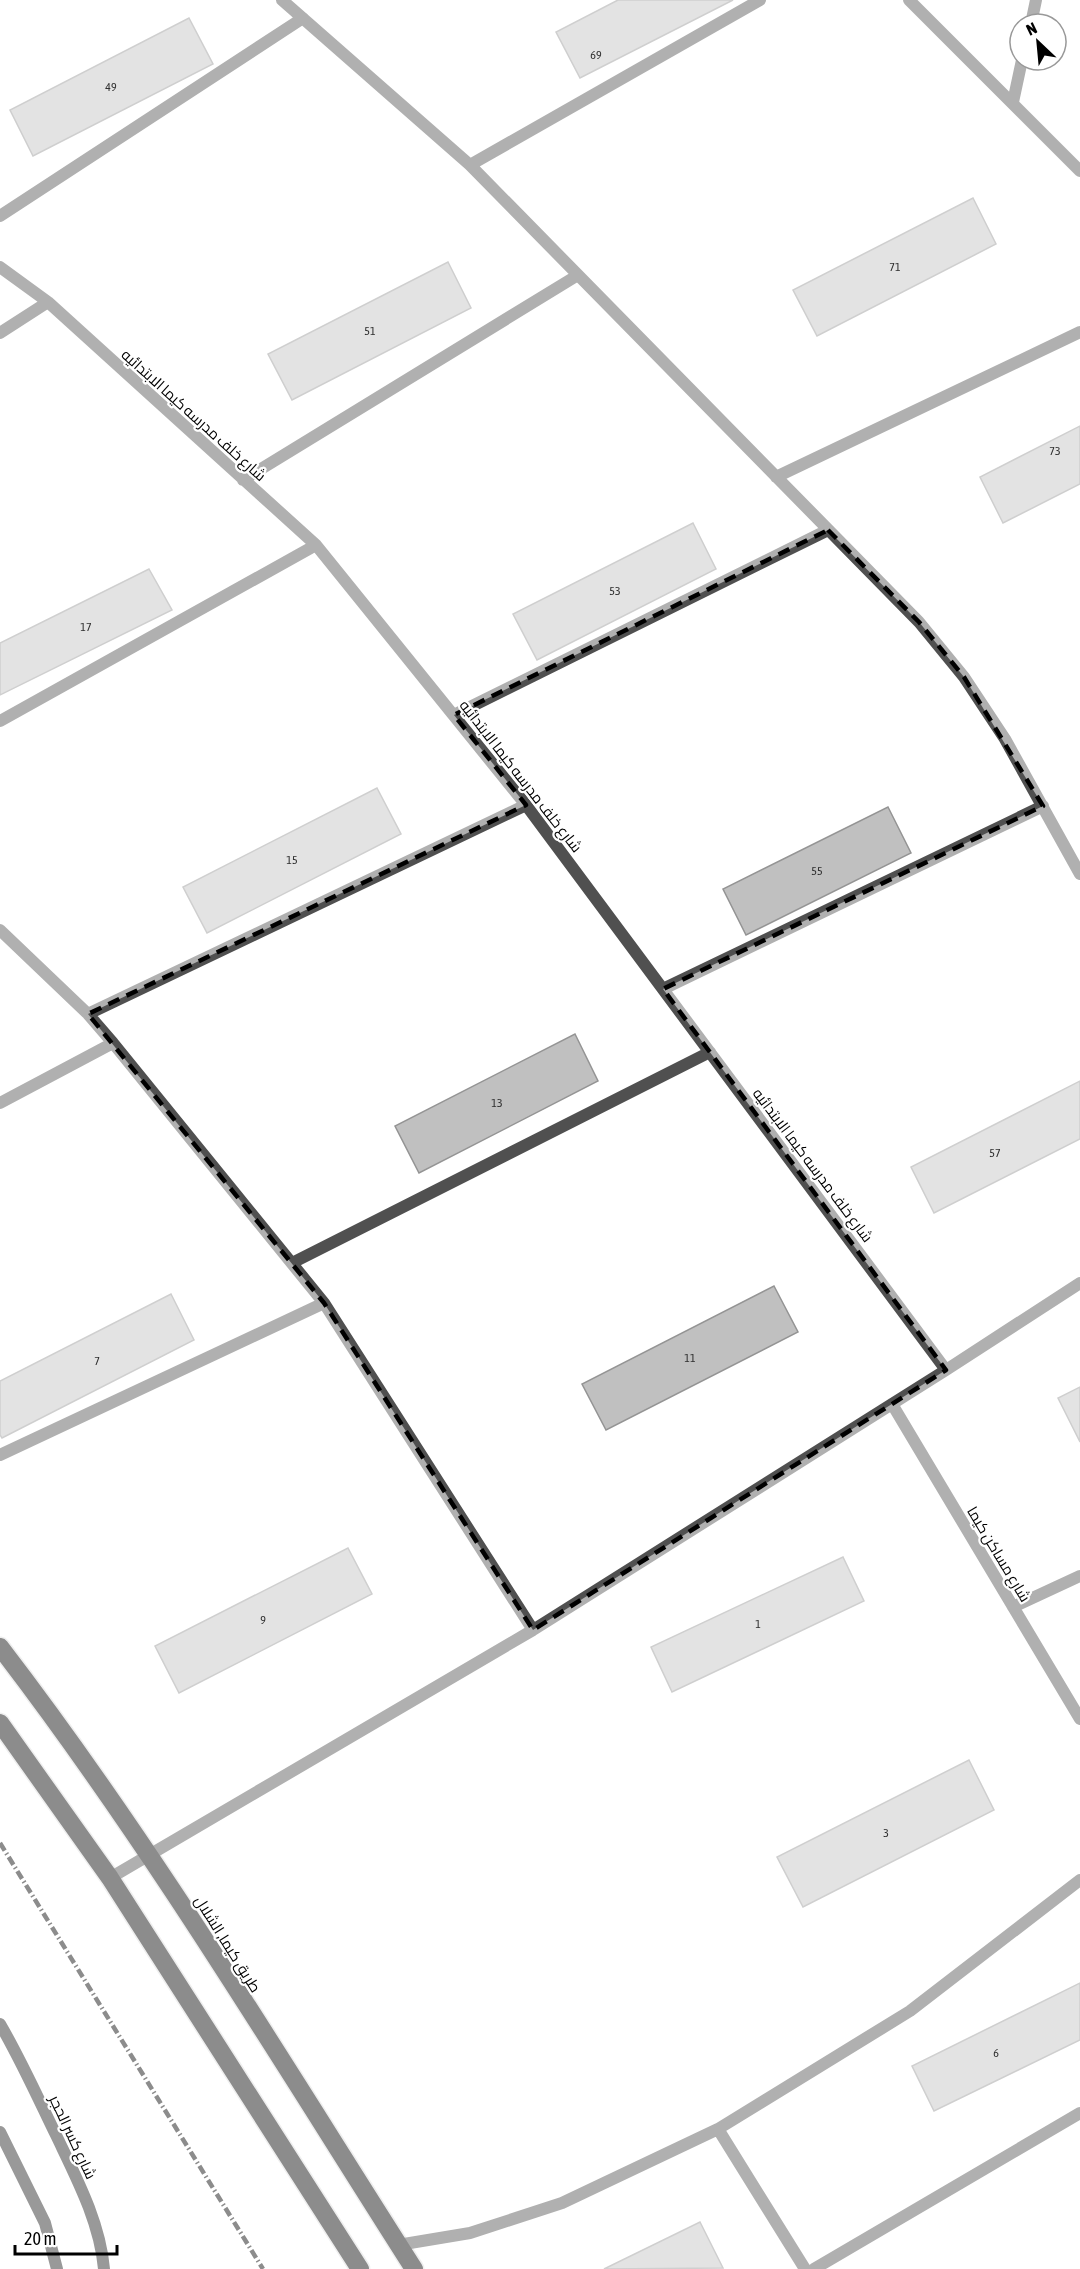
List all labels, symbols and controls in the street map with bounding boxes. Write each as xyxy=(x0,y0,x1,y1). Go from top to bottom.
north arrow xyxy=(1008,12,1068,72)
text: N xyxy=(1023,18,1040,39)
house number: 69 xyxy=(590,48,602,62)
house number: 49 xyxy=(105,80,117,94)
house number: 71 xyxy=(889,260,901,274)
house number: 51 xyxy=(364,324,376,338)
street label: شارع خلف مدرسه كيما الابتدائيه xyxy=(116,346,270,487)
house number: 73 xyxy=(1049,444,1061,458)
house number: 53 xyxy=(609,584,621,598)
house number: 17 xyxy=(80,620,92,634)
street label: شارع خلف مدرسه كيما الابتدائيه xyxy=(454,697,586,857)
house number: 15 xyxy=(286,853,298,867)
house number: 55 xyxy=(811,864,823,878)
street label: شارع خلف مدرسه كيما الابتدائيه xyxy=(747,1085,876,1247)
house number: 13 xyxy=(491,1096,503,1110)
house number: 57 xyxy=(989,1146,1001,1160)
house number: 11 xyxy=(684,1351,696,1365)
house number: 7 xyxy=(94,1354,100,1368)
street label: شارع مساكن كيما xyxy=(961,1503,1034,1606)
house number: 9 xyxy=(260,1613,266,1627)
house number: 1 xyxy=(755,1617,761,1631)
house number: 3 xyxy=(883,1826,889,1840)
street label: طريق كيما, الشلال xyxy=(190,1893,264,1996)
house number: 6 xyxy=(993,2046,999,2060)
street label: شارع كسر الحجر xyxy=(43,2092,100,2183)
scale bar xyxy=(15,2218,117,2256)
text: 20 m xyxy=(24,2228,56,2249)

